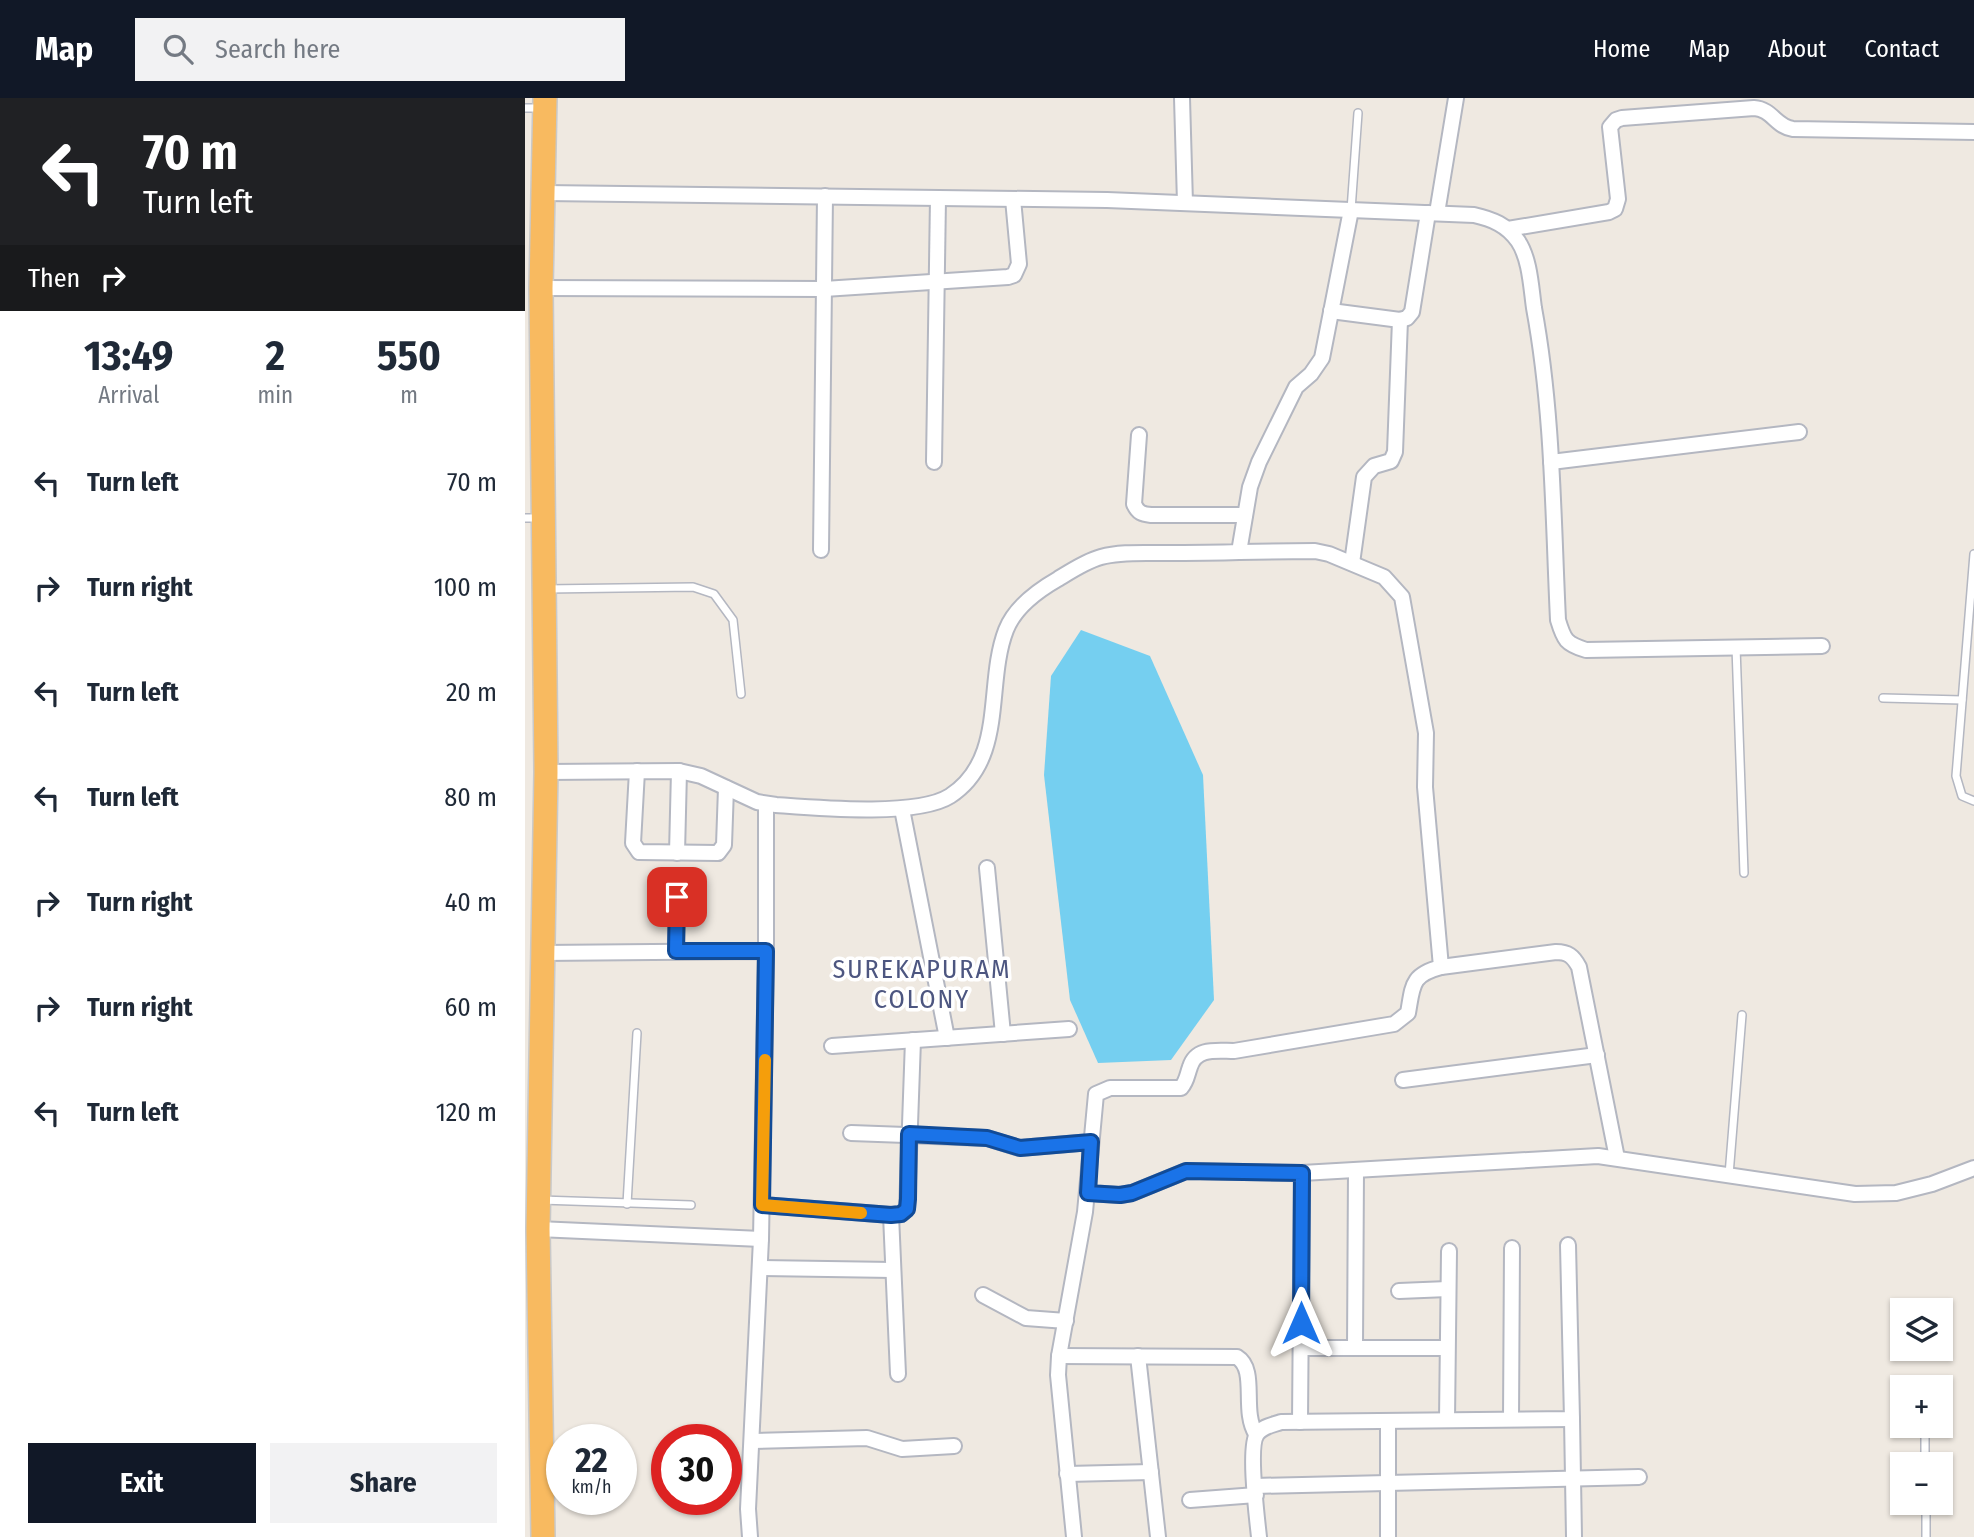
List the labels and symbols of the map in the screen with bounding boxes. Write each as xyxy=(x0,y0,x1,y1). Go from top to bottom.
pin xyxy=(647,867,707,927)
district label: SUREKAPURAM COLONY xyxy=(832,954,1012,1015)
position arrow xyxy=(1264,1286,1338,1360)
speed limit sign: 30 xyxy=(651,1424,742,1515)

